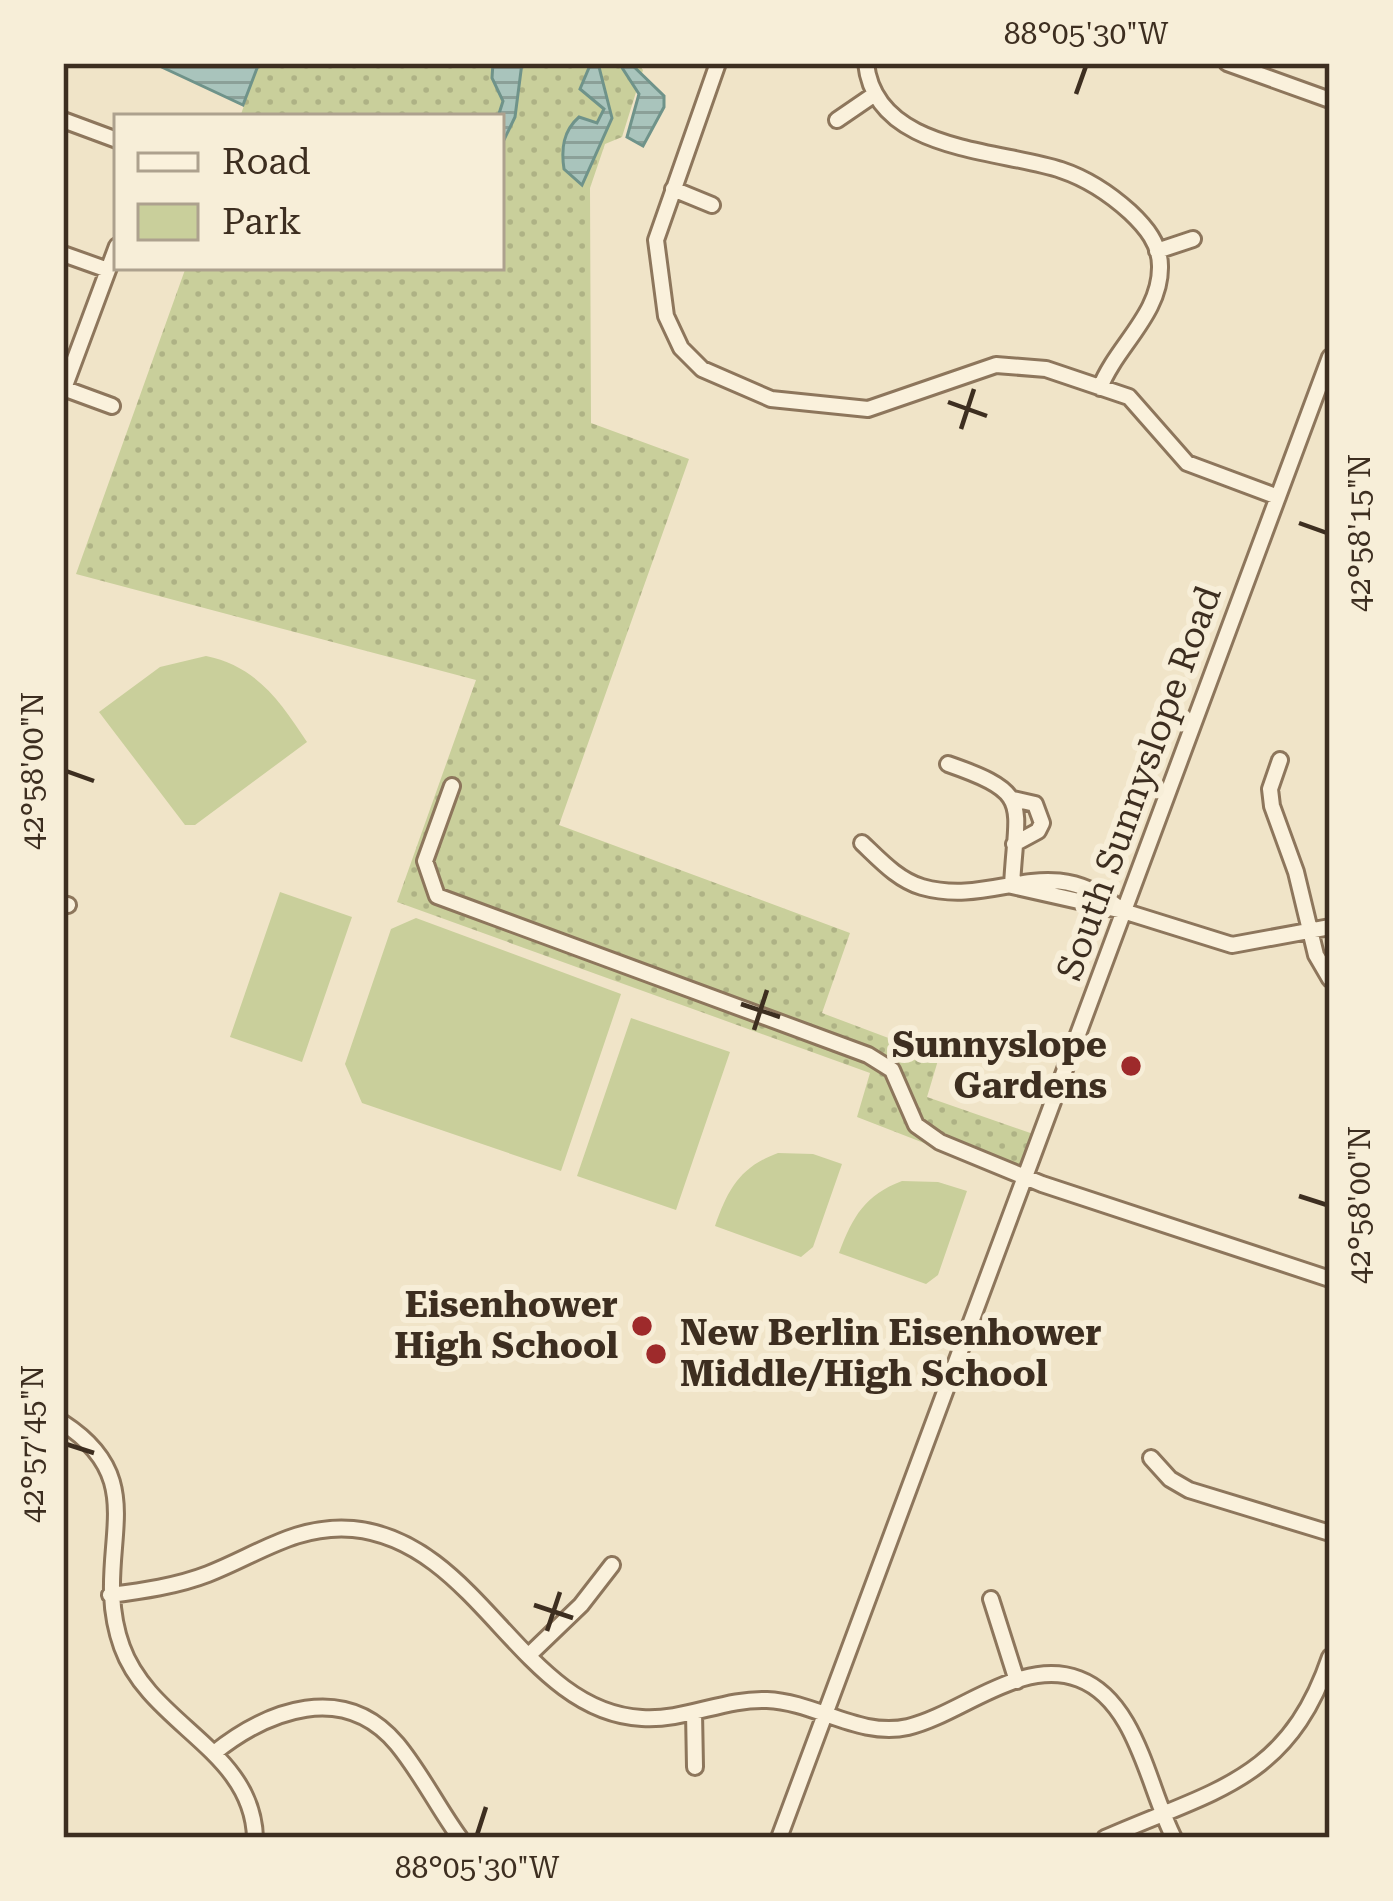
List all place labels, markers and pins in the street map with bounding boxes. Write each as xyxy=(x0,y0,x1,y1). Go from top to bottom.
place label: Sunnyslope Gardens xyxy=(892,1024,1107,1107)
marker: Sunnyslope Gardens xyxy=(1118,1053,1144,1079)
place label: Eisenhower High School xyxy=(394,1284,618,1367)
place label: New Berlin Eisenhower Middle/High School xyxy=(680,1312,1102,1395)
marker: Eisenhower High School xyxy=(629,1313,655,1339)
marker: New Berlin Eisenhower Middle/High School xyxy=(643,1341,669,1367)

